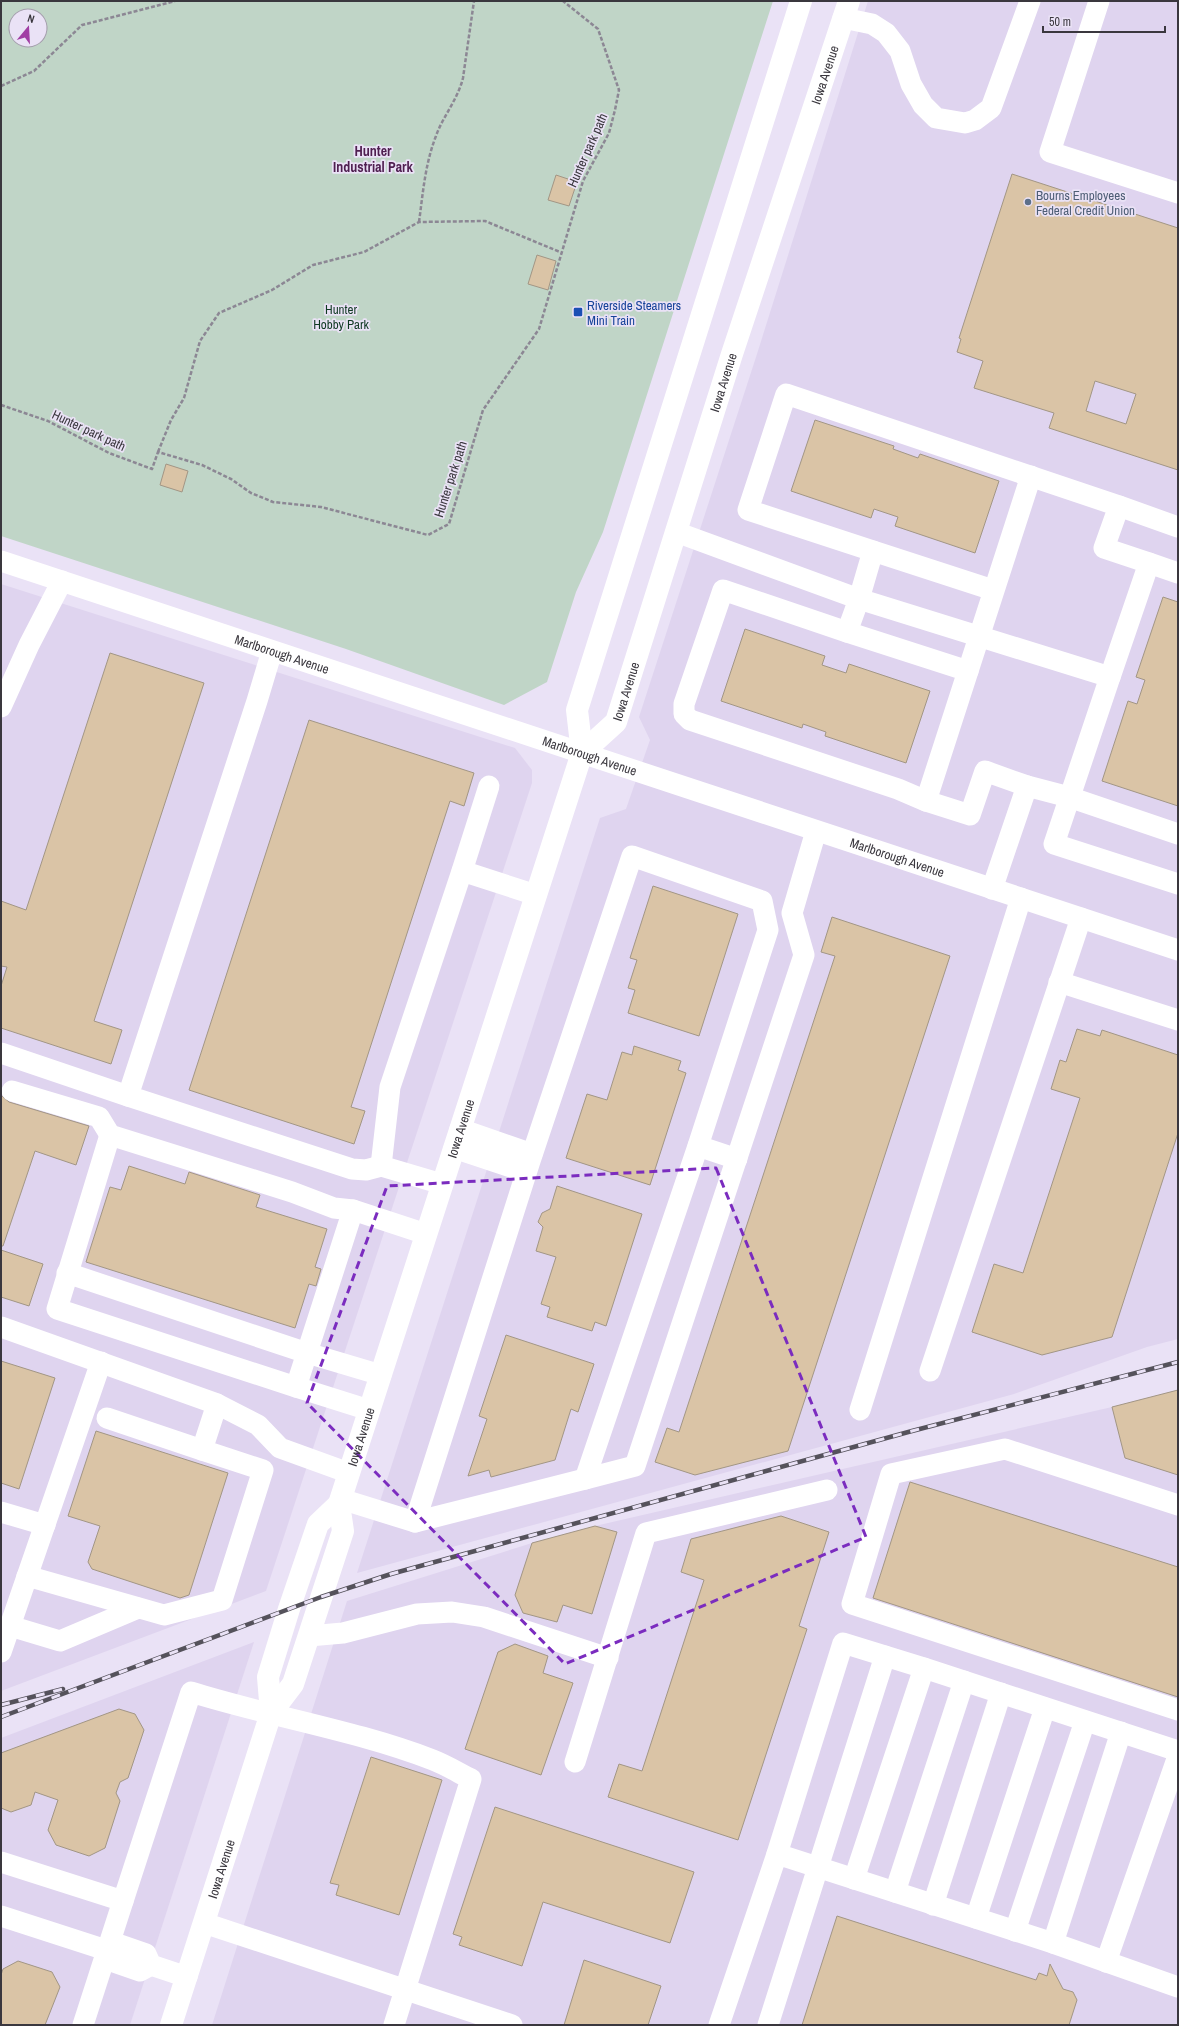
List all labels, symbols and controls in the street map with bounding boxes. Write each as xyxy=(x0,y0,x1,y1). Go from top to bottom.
north arrow xyxy=(8,8,48,48)
scale bar xyxy=(1043,8,1165,34)
text: N xyxy=(26,11,36,26)
text: 50 m xyxy=(1049,14,1071,30)
street label: Iowa Avenue xyxy=(807,43,843,107)
street label: Hunter park path xyxy=(564,110,611,190)
district label: Hunter Industrial Park xyxy=(333,142,413,176)
place label: Bourns Employees Federal Credit Union xyxy=(1036,187,1135,219)
marker: Bourns Employees Federal Credit Union xyxy=(1023,197,1033,207)
place label: Riverside Steamers Mini Train xyxy=(587,297,681,329)
park label: Hunter Hobby Park xyxy=(313,301,370,333)
marker: Riverside Steamers Mini Train xyxy=(572,306,584,318)
street label: Iowa Avenue xyxy=(706,351,741,414)
street label: Hunter park path xyxy=(49,406,128,455)
street label: Hunter park path xyxy=(430,439,471,520)
street label: Marlborough Avenue xyxy=(233,631,331,678)
street label: Iowa Avenue xyxy=(609,660,643,723)
street label: Marlborough Avenue xyxy=(540,733,639,780)
street label: Marlborough Avenue xyxy=(848,834,947,881)
street label: Iowa Avenue xyxy=(444,1097,478,1160)
street label: Iowa Avenue xyxy=(344,1405,379,1469)
street label: Iowa Avenue xyxy=(204,1837,239,1901)

